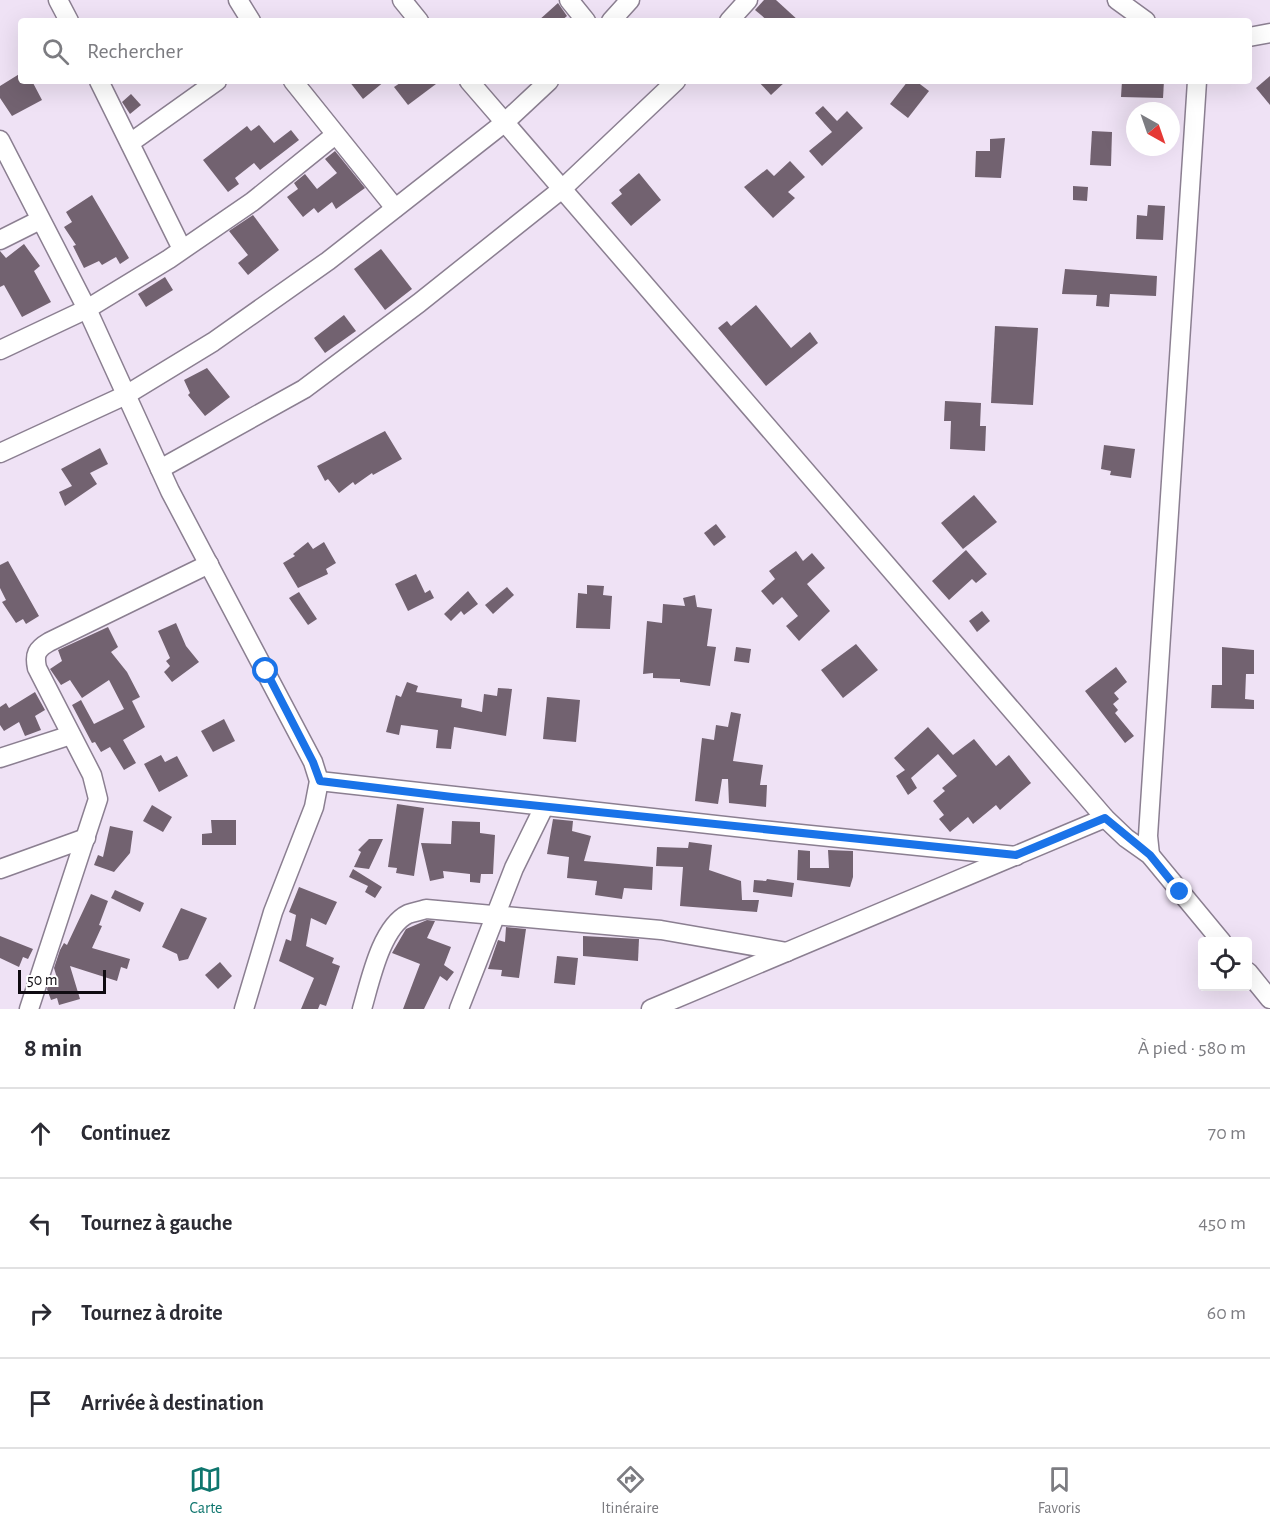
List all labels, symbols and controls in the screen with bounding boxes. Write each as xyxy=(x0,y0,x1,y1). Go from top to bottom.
search box xyxy=(18,18,1252,84)
icon: search xyxy=(39,35,72,68)
text: Rechercher xyxy=(87,40,183,62)
north arrow xyxy=(1126,102,1180,156)
route start xyxy=(252,657,278,683)
route end xyxy=(1166,878,1192,904)
map controls xyxy=(1198,937,1252,991)
button: locate xyxy=(1198,937,1252,991)
scale bar xyxy=(18,967,106,994)
text: 50 m xyxy=(27,972,58,988)
text: 8 min xyxy=(24,1035,82,1061)
text: À pied · 580 m xyxy=(1138,1038,1246,1058)
icon: ahead xyxy=(24,1117,57,1150)
text: Continuez xyxy=(81,1122,170,1144)
text: 70 m xyxy=(1208,1123,1246,1143)
icon: left xyxy=(24,1207,57,1240)
text: Tournez à gauche xyxy=(81,1212,232,1234)
text: 450 m xyxy=(1198,1213,1246,1233)
icon: right xyxy=(24,1297,57,1330)
text: Tournez à droite xyxy=(81,1302,223,1324)
text: 60 m xyxy=(1207,1303,1246,1323)
icon: arrive xyxy=(24,1387,57,1420)
text: Arrivée à destination xyxy=(81,1392,264,1414)
tab: Carte xyxy=(189,1463,222,1518)
tab: Itinéraire xyxy=(601,1463,659,1518)
tab: Favoris xyxy=(1038,1463,1081,1518)

